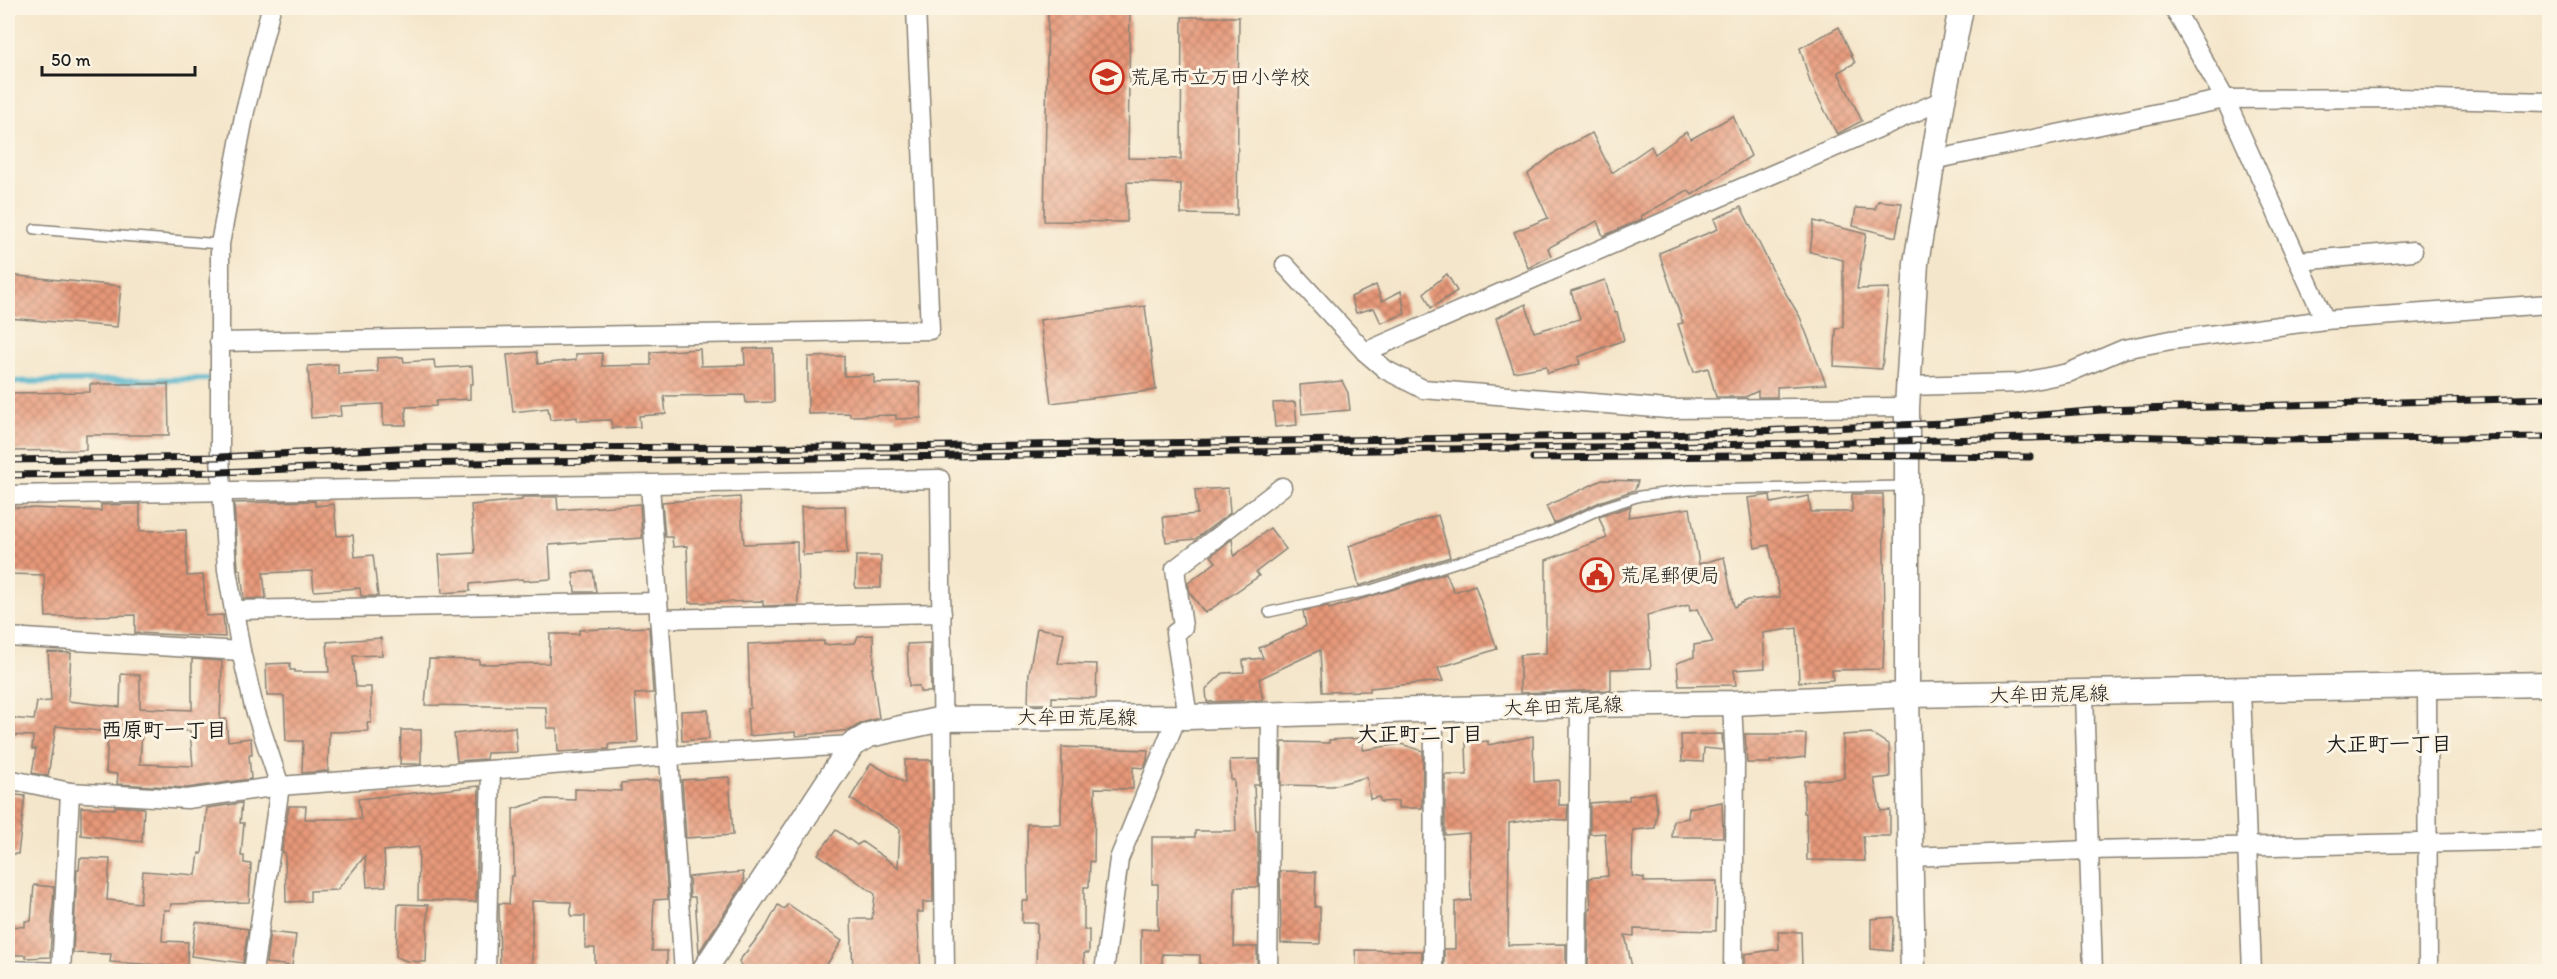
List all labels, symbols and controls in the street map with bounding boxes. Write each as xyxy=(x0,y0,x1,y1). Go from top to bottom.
scale bar xyxy=(42,39,195,77)
text: 50 m xyxy=(51,49,91,71)
school or university icon: 荒尾市立万田小学校 xyxy=(1089,59,1125,95)
place label: 荒尾市立万田小学校 xyxy=(1130,65,1310,89)
public building icon: 荒尾郵便局 xyxy=(1579,557,1615,593)
place label: 荒尾郵便局 xyxy=(1620,563,1720,587)
street label: 大牟田荒尾線 xyxy=(1989,681,2109,707)
street label: 大牟田荒尾線 xyxy=(1503,692,1623,720)
street label: 大牟田荒尾線 xyxy=(1017,705,1137,729)
district label: 西原町一丁目 xyxy=(101,717,227,742)
district label: 大正町二丁目 xyxy=(1357,721,1483,746)
district label: 大正町一丁目 xyxy=(2326,731,2452,756)

